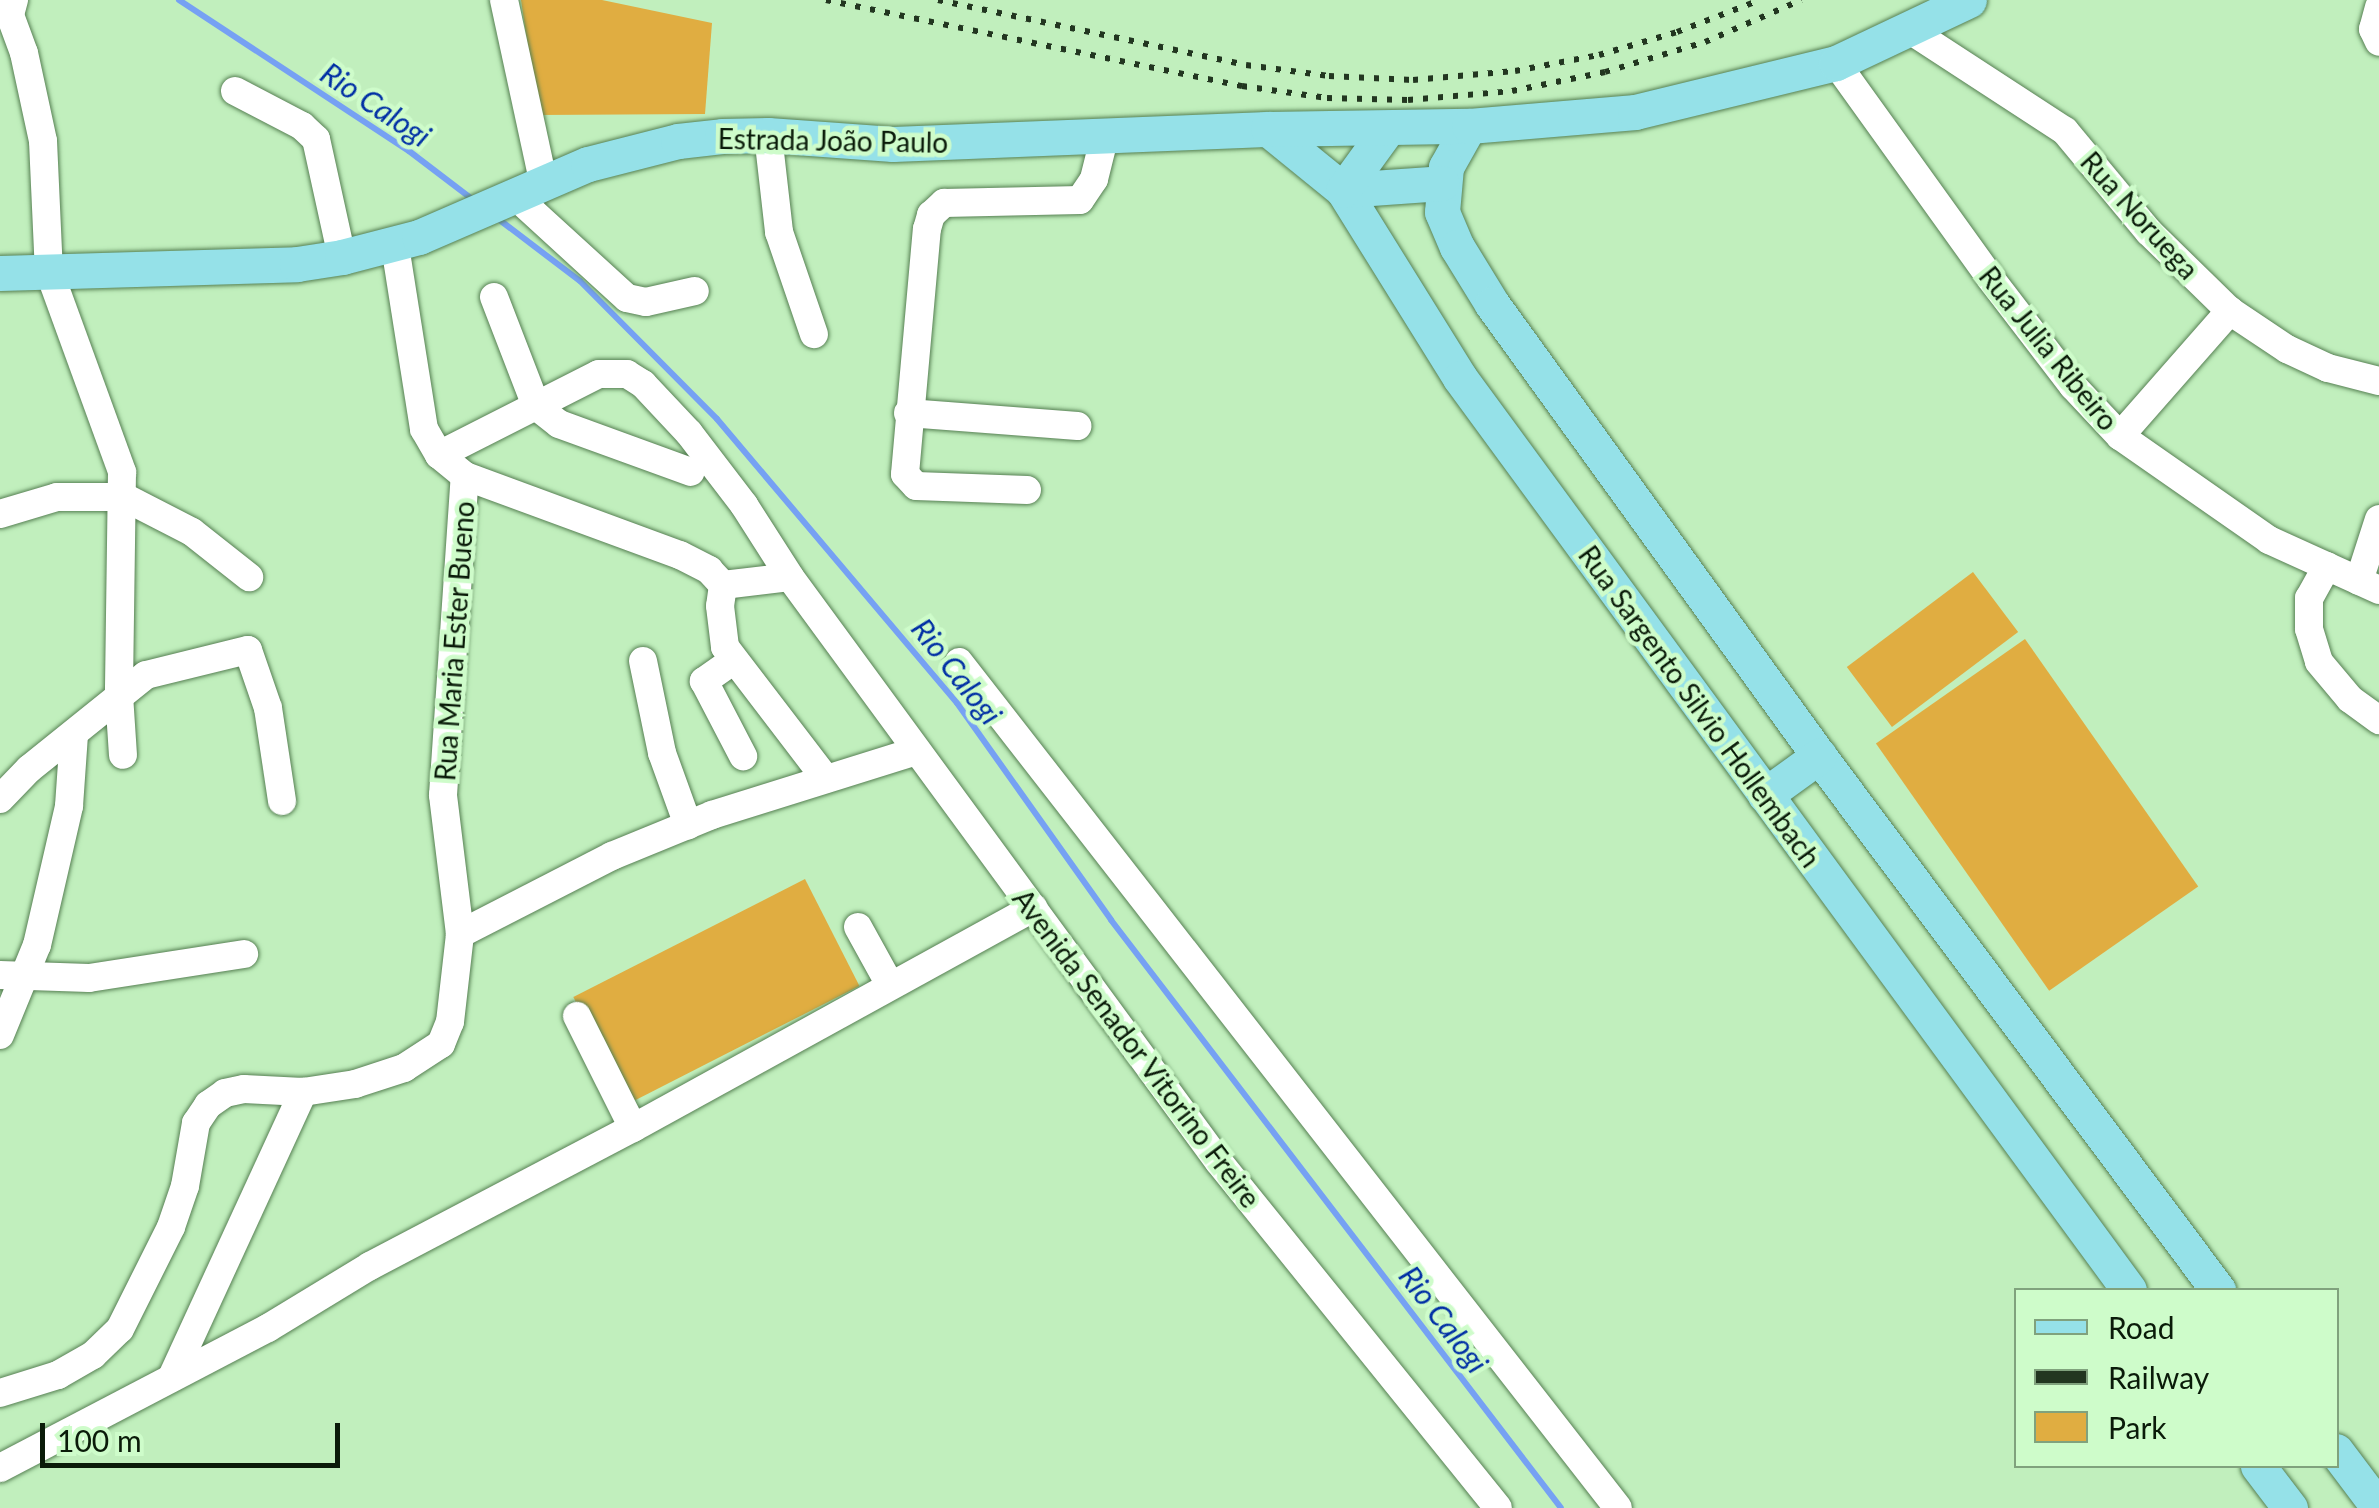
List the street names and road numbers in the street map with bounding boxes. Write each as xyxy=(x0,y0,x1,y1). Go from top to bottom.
street label: Estrada João Paulo xyxy=(717,121,949,159)
street label: Rua Noruega xyxy=(2074,144,2206,286)
street label: Rua Julia Ribeiro xyxy=(1972,259,2126,437)
street label: Rua Maria Ester Bueno xyxy=(427,500,481,782)
street label: Rua Sargento Silvio Hollembach xyxy=(1572,539,1828,873)
street label: Avenida Senador Vitorino Freire xyxy=(1006,882,1268,1214)

